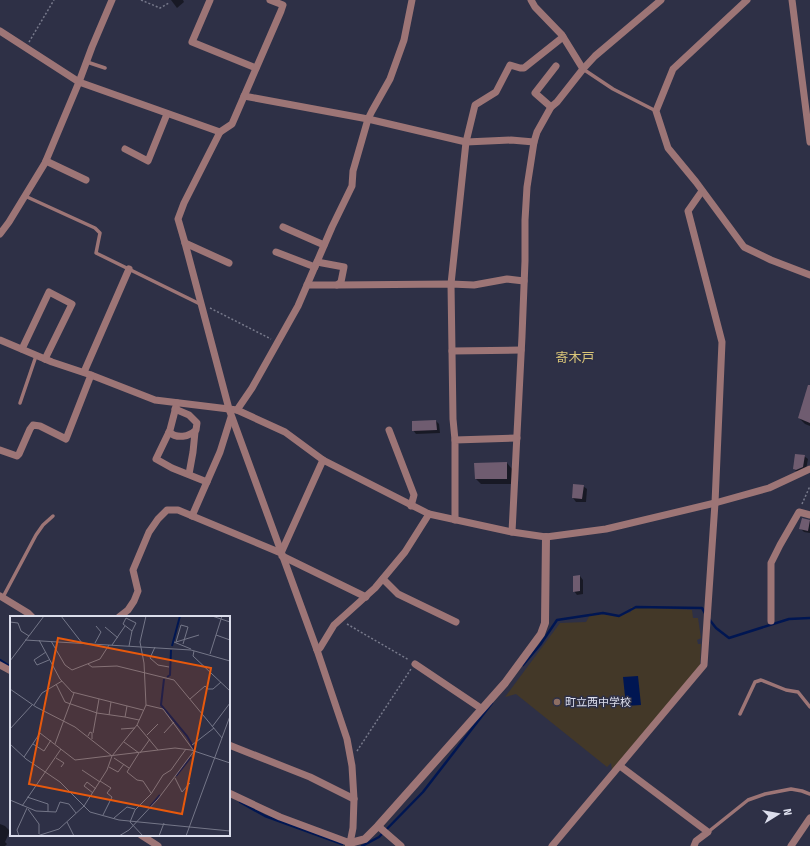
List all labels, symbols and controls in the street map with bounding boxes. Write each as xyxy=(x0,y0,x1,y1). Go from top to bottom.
district label: 寄木戸 xyxy=(555,350,595,365)
inset map xyxy=(10,616,230,836)
place label: 町立西中学校 xyxy=(565,696,631,709)
marker: 町立西中学校 xyxy=(552,697,562,707)
north arrow xyxy=(758,794,798,834)
text: N xyxy=(780,808,794,817)

